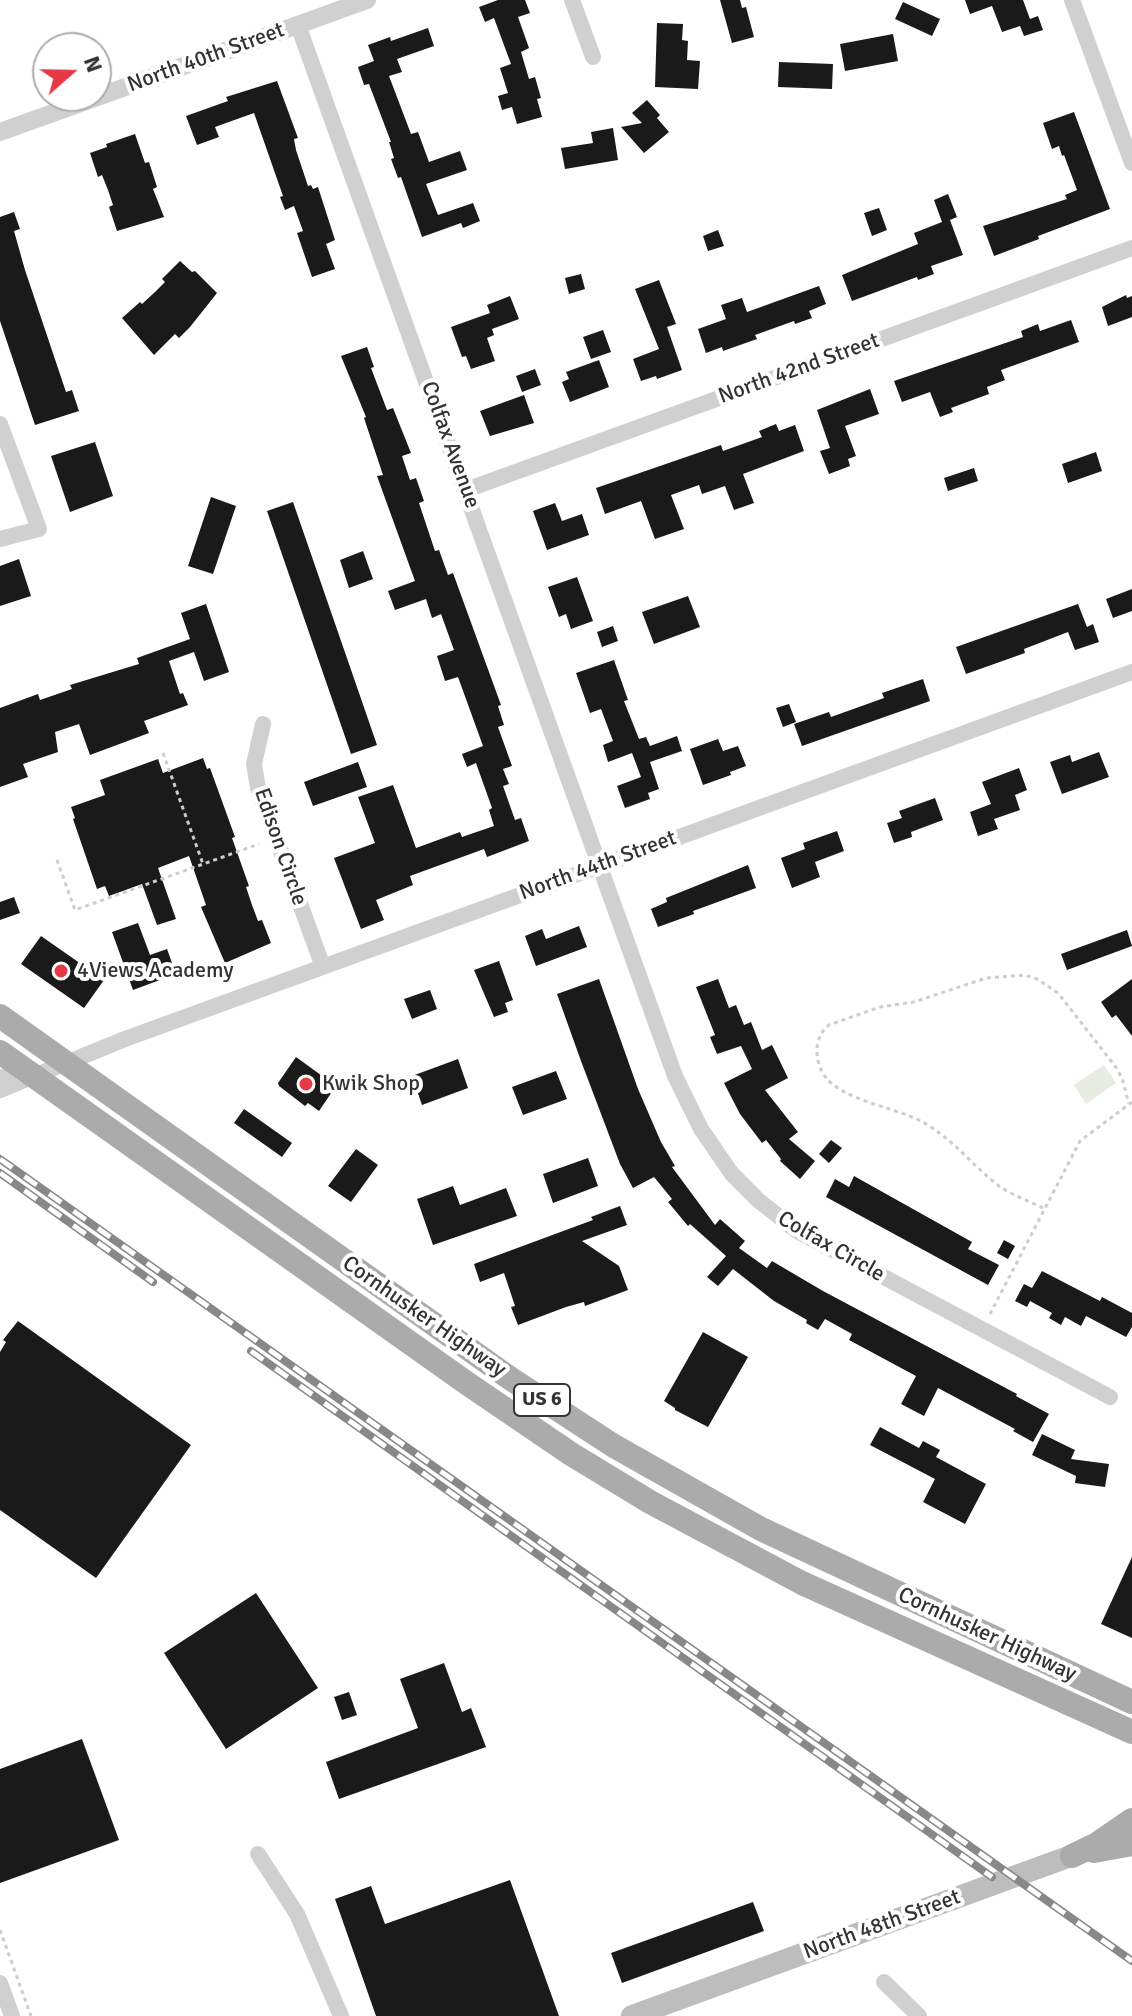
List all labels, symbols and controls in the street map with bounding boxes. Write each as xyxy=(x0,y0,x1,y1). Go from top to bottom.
street label: North 40th Street xyxy=(124,17,288,99)
north arrow xyxy=(32,32,112,112)
text: N xyxy=(78,52,108,76)
street label: North 42nd Street xyxy=(715,328,883,410)
street label: Colfax Avenue xyxy=(415,378,485,512)
street label: Edison Circle xyxy=(248,785,312,909)
street label: North 44th Street xyxy=(516,825,680,907)
place label: 4Views Academy xyxy=(77,958,233,984)
marker: 4Views Academy xyxy=(52,962,70,980)
place label: Kwik Shop xyxy=(322,1071,420,1097)
marker: Kwik Shop xyxy=(297,1075,315,1093)
street label: Colfax Circle xyxy=(773,1206,889,1288)
street label: Cornhusker Highway xyxy=(337,1251,511,1383)
road number: US 6 xyxy=(514,1384,570,1416)
street label: Cornhusker Highway xyxy=(894,1582,1080,1688)
street label: North 48th Street xyxy=(800,1884,964,1966)

